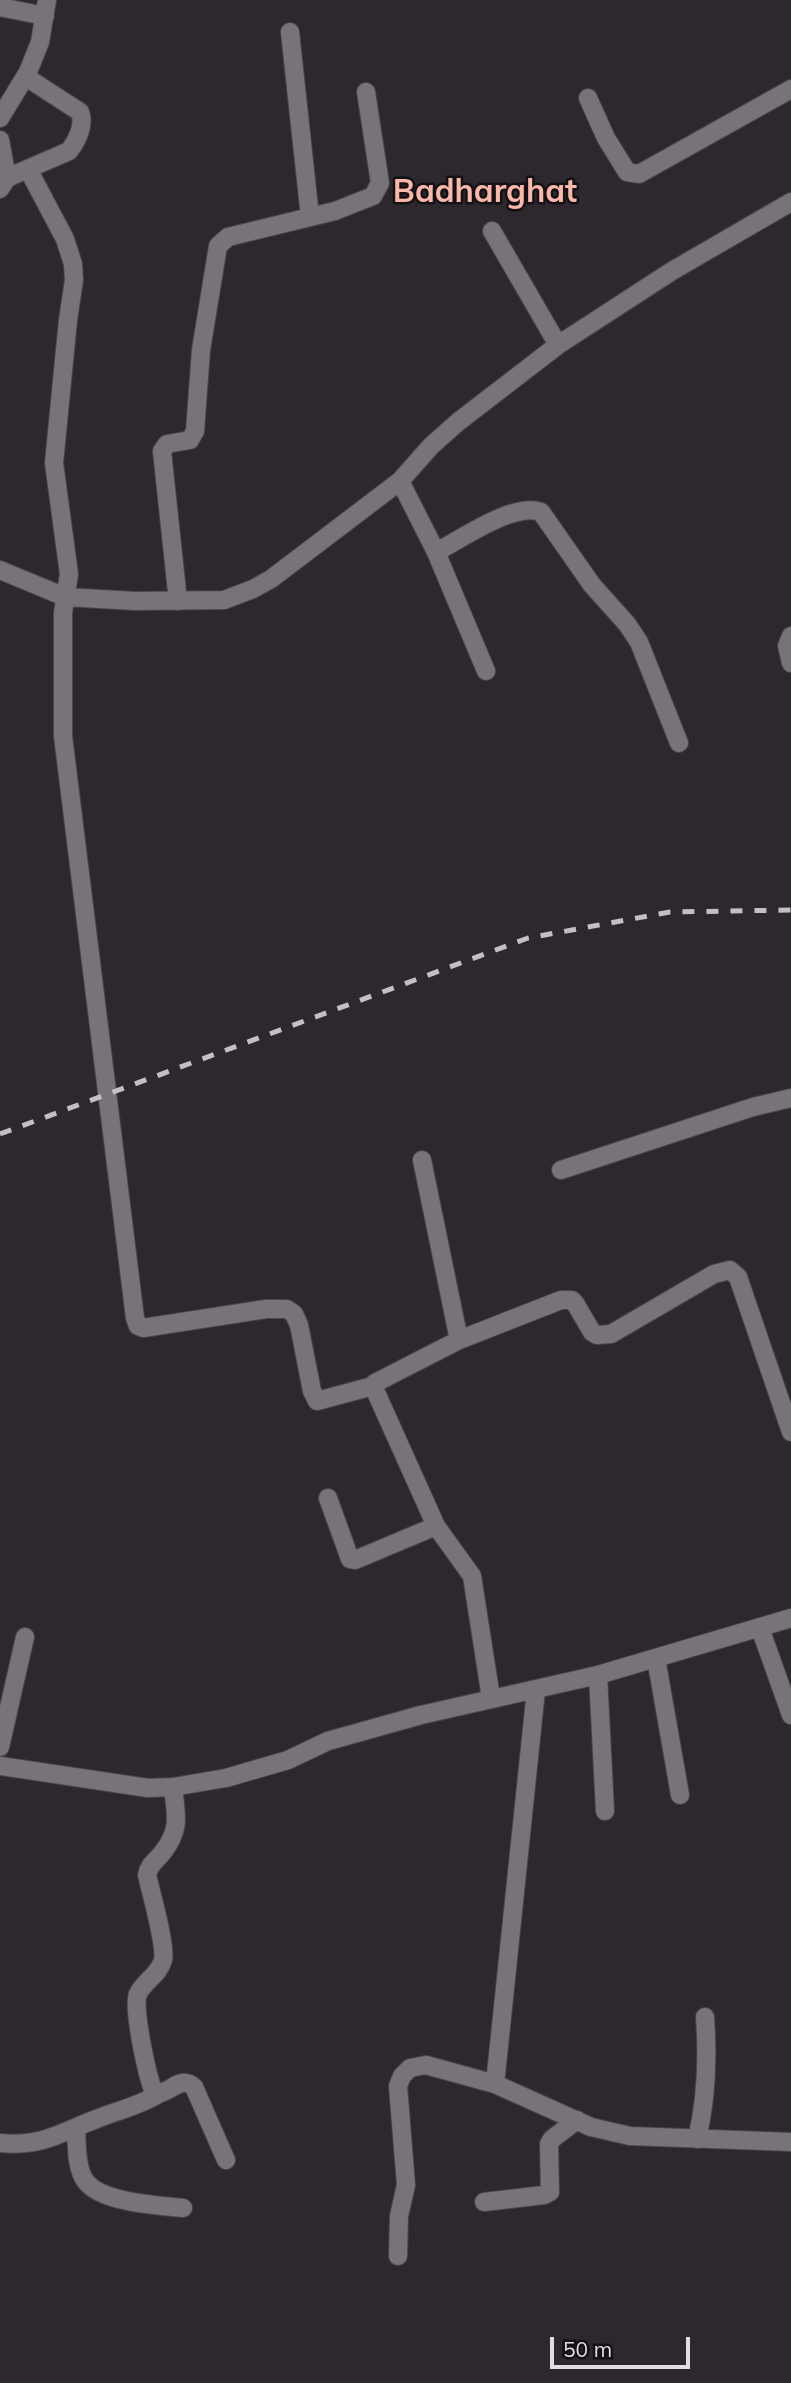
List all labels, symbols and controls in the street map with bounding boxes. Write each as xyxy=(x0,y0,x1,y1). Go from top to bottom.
district label: Badharghat xyxy=(393,173,577,211)
scale bar xyxy=(553,2324,693,2368)
text: 50 m xyxy=(563,2336,612,2362)

